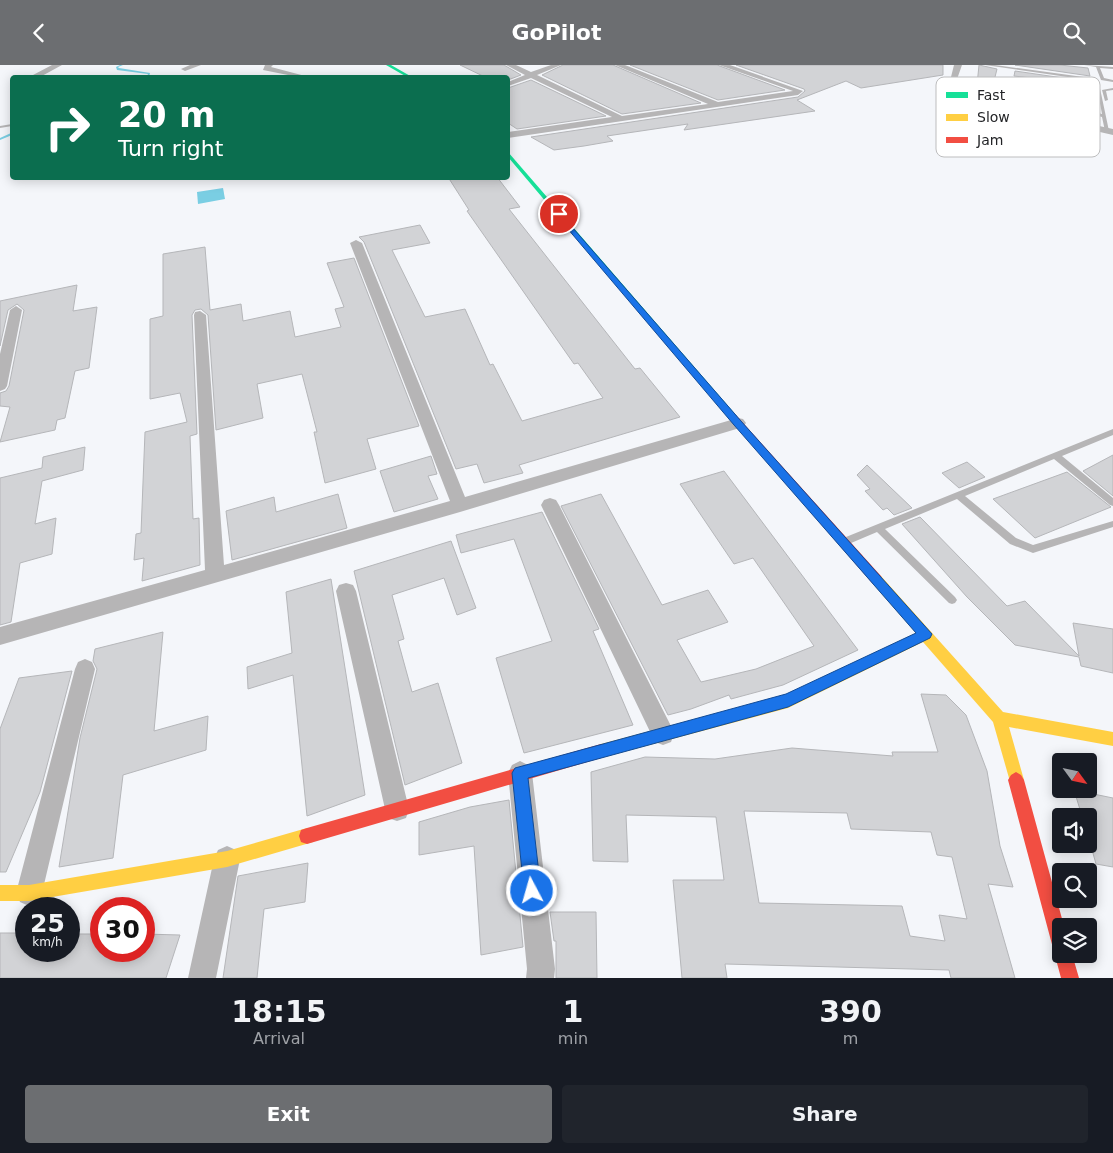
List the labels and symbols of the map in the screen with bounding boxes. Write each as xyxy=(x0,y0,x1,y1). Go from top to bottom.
legend xyxy=(936,77,1100,157)
text: Fast xyxy=(977,87,1006,103)
text: Slow xyxy=(977,109,1010,125)
text: Jam xyxy=(976,132,1003,148)
pin xyxy=(538,193,580,235)
north arrow xyxy=(1052,753,1098,797)
position arrow xyxy=(505,864,557,916)
speed limit sign: 30 xyxy=(90,897,155,962)

